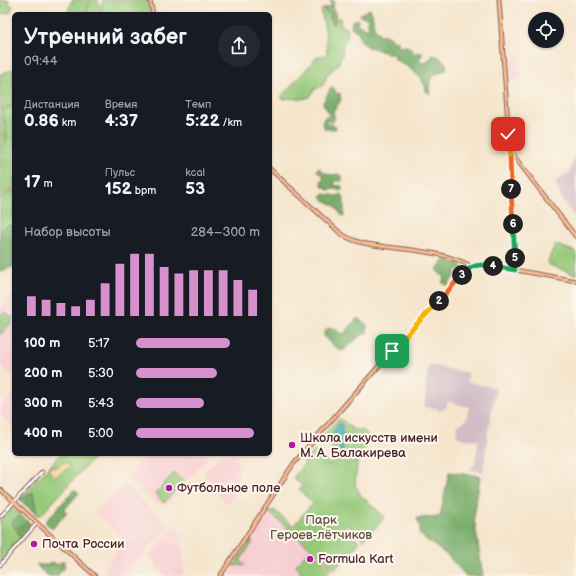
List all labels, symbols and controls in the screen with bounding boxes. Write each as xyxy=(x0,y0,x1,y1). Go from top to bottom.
map controls xyxy=(528,12,564,48)
button: locate xyxy=(528,12,564,48)
text: Утренний забег xyxy=(24,24,187,51)
button: share xyxy=(218,25,260,67)
text: 09:44 xyxy=(24,53,58,69)
text: Дистанция xyxy=(24,98,80,111)
text: Время xyxy=(105,98,137,111)
text: Темп xyxy=(185,98,211,111)
text: 0.86 xyxy=(24,111,59,131)
text: 4:37 xyxy=(105,111,138,131)
text: 5:22 xyxy=(185,111,220,131)
text: km xyxy=(59,116,76,129)
text: /km xyxy=(220,116,242,129)
pin xyxy=(491,117,525,151)
icon: check xyxy=(497,123,519,145)
text: Пульс xyxy=(105,166,135,179)
text: kcal xyxy=(185,166,205,179)
text: 17 xyxy=(24,172,41,192)
text: m xyxy=(41,177,53,190)
text: 152 xyxy=(105,179,132,199)
text: 53 xyxy=(185,179,205,199)
pin: 7 xyxy=(501,179,521,199)
text: 7 xyxy=(508,182,514,195)
text: bpm xyxy=(132,184,156,197)
pin: 6 xyxy=(503,214,523,234)
text: 6 xyxy=(510,217,516,230)
text: Набор высоты xyxy=(24,224,111,240)
text: 284–300 m xyxy=(191,224,260,240)
pin: 5 xyxy=(505,248,525,268)
text: 5 xyxy=(512,251,518,264)
pin: 4 xyxy=(483,256,503,276)
text: 4 xyxy=(490,259,496,272)
pin: 3 xyxy=(452,265,472,285)
text: 3 xyxy=(459,268,465,281)
pin: 2 xyxy=(429,291,449,311)
text: 2 xyxy=(436,294,442,307)
pin xyxy=(375,334,409,368)
text: 100 m xyxy=(24,335,60,351)
text: 5:17 xyxy=(88,335,110,351)
icon: arrive xyxy=(381,340,403,362)
text: 200 m xyxy=(24,365,62,381)
text: 5:30 xyxy=(88,365,114,381)
text: 300 m xyxy=(24,395,62,411)
text: 5:43 xyxy=(88,395,114,411)
text: 400 m xyxy=(24,425,62,441)
text: 5:00 xyxy=(88,425,113,441)
place label: Школа искусств имени М. А. Балакирева xyxy=(300,430,438,461)
marker: Школа искусств имени М. А. Балакирева xyxy=(287,440,297,450)
place label: Футбольное поле xyxy=(177,480,280,496)
marker: Футбольное поле xyxy=(164,483,174,493)
park label: Парк Героев-лётчиков xyxy=(270,512,372,543)
place label: Почта России xyxy=(42,536,125,552)
marker: Почта России xyxy=(29,539,39,549)
place label: Formula Kart xyxy=(318,551,393,567)
marker: Formula Kart xyxy=(305,554,315,564)

